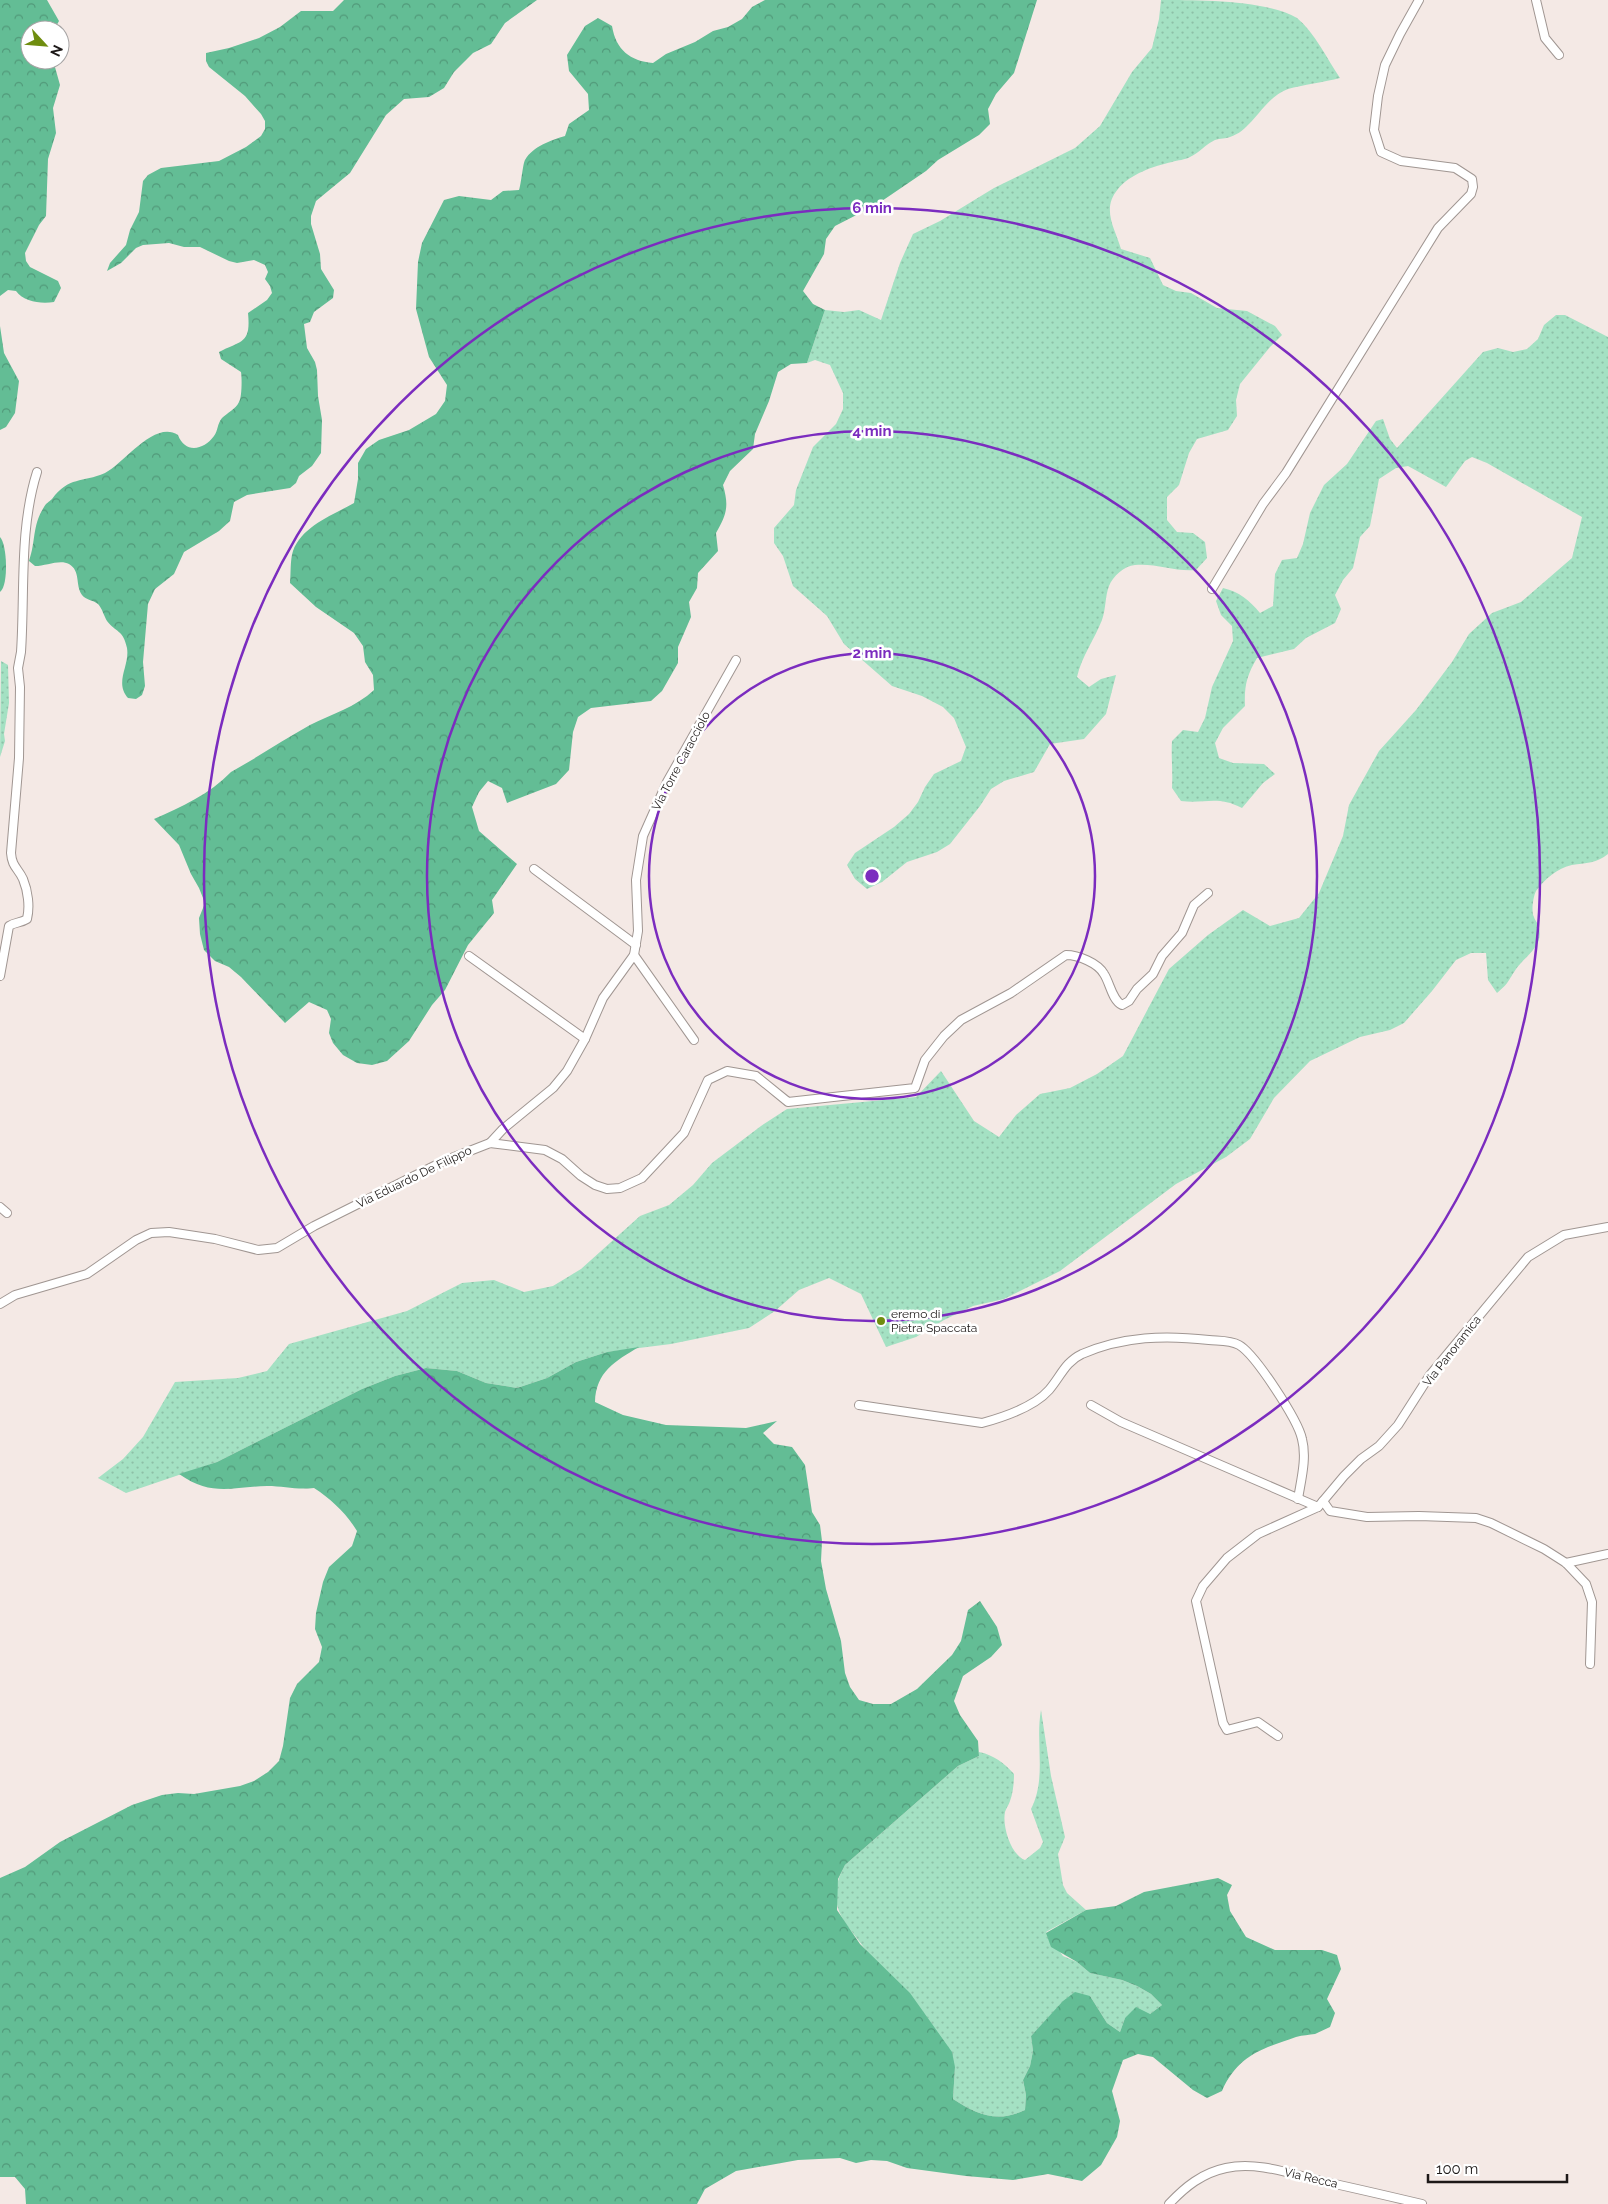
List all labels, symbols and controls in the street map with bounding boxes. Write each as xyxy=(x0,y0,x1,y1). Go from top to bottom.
north arrow xyxy=(20,20,70,70)
text: N xyxy=(47,42,66,59)
text: 6 min xyxy=(852,199,892,217)
text: 4 min xyxy=(852,422,892,440)
text: 2 min xyxy=(853,644,891,662)
street label: Via Torre Caracciolo xyxy=(649,709,713,813)
centre of rings xyxy=(863,867,881,885)
street label: Via Eduardo De Filippo xyxy=(354,1143,474,1211)
place label: eremo di Pietra Spaccata xyxy=(891,1307,977,1335)
street label: Via Panoramica xyxy=(1420,1313,1484,1389)
marker: eremo di Pietra Spaccata xyxy=(875,1315,887,1327)
scale bar xyxy=(1428,2152,1567,2184)
text: 100 m xyxy=(1436,2160,1478,2178)
street label: Via Recca xyxy=(1283,2165,1339,2191)

